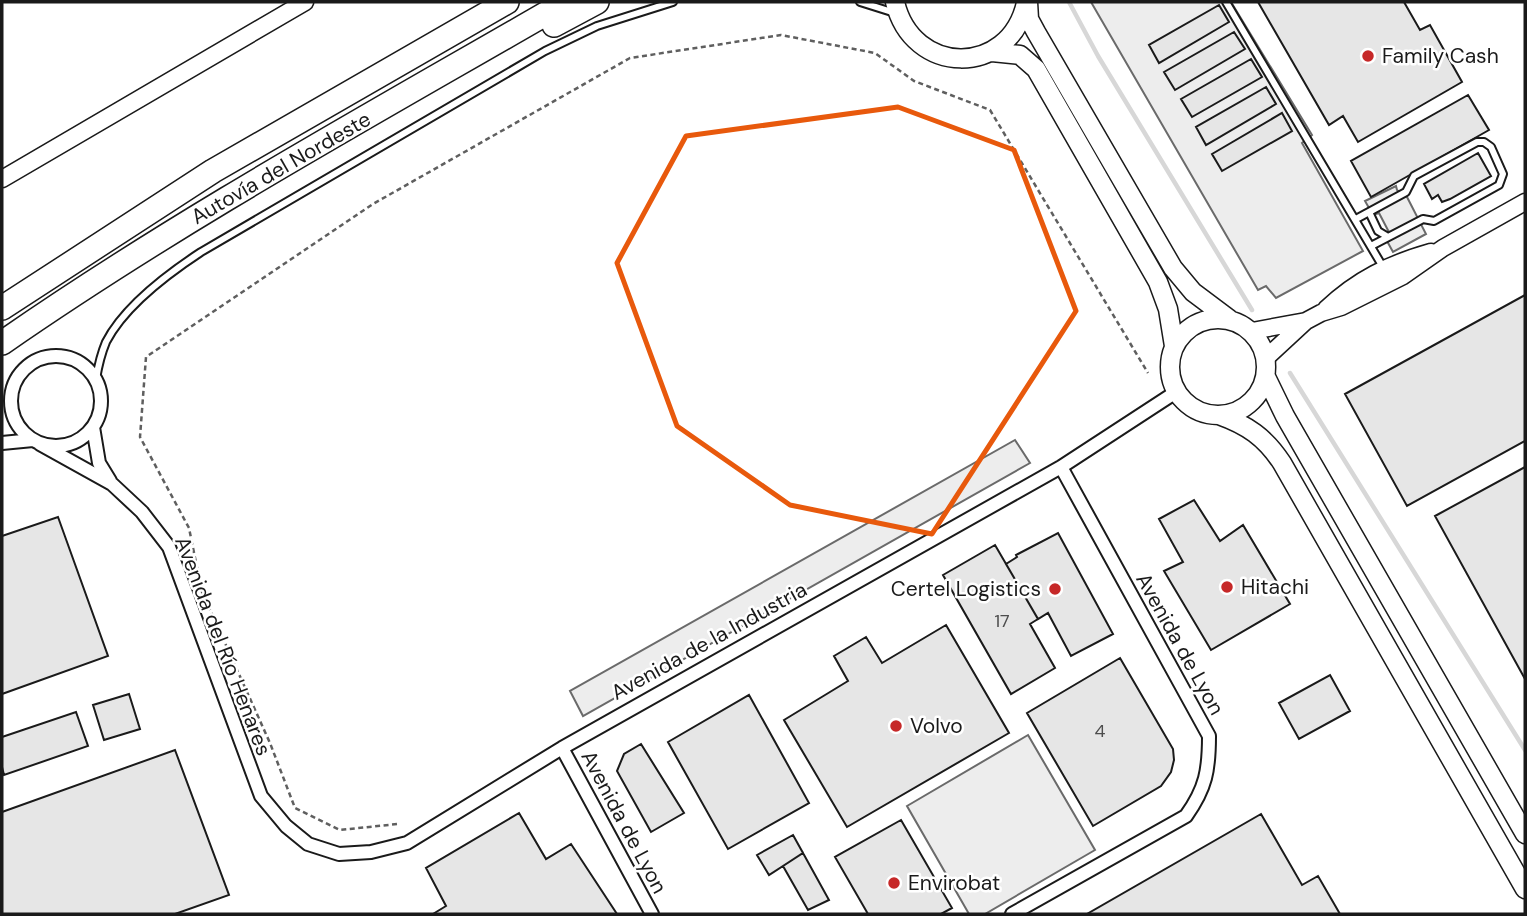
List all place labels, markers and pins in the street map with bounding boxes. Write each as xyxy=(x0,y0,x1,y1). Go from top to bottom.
place label: Family Cash xyxy=(1382,42,1499,70)
marker: Family Cash xyxy=(1360,48,1376,64)
place label: Hitachi xyxy=(1241,573,1309,601)
place label: Certel Logistics xyxy=(891,575,1041,603)
marker: Hitachi xyxy=(1219,579,1235,595)
marker: Certel Logistics xyxy=(1047,581,1063,597)
place label: Volvo xyxy=(910,712,963,740)
marker: Volvo xyxy=(888,718,904,734)
place label: Envirobat xyxy=(908,869,1000,897)
marker: Envirobat xyxy=(886,875,902,891)

